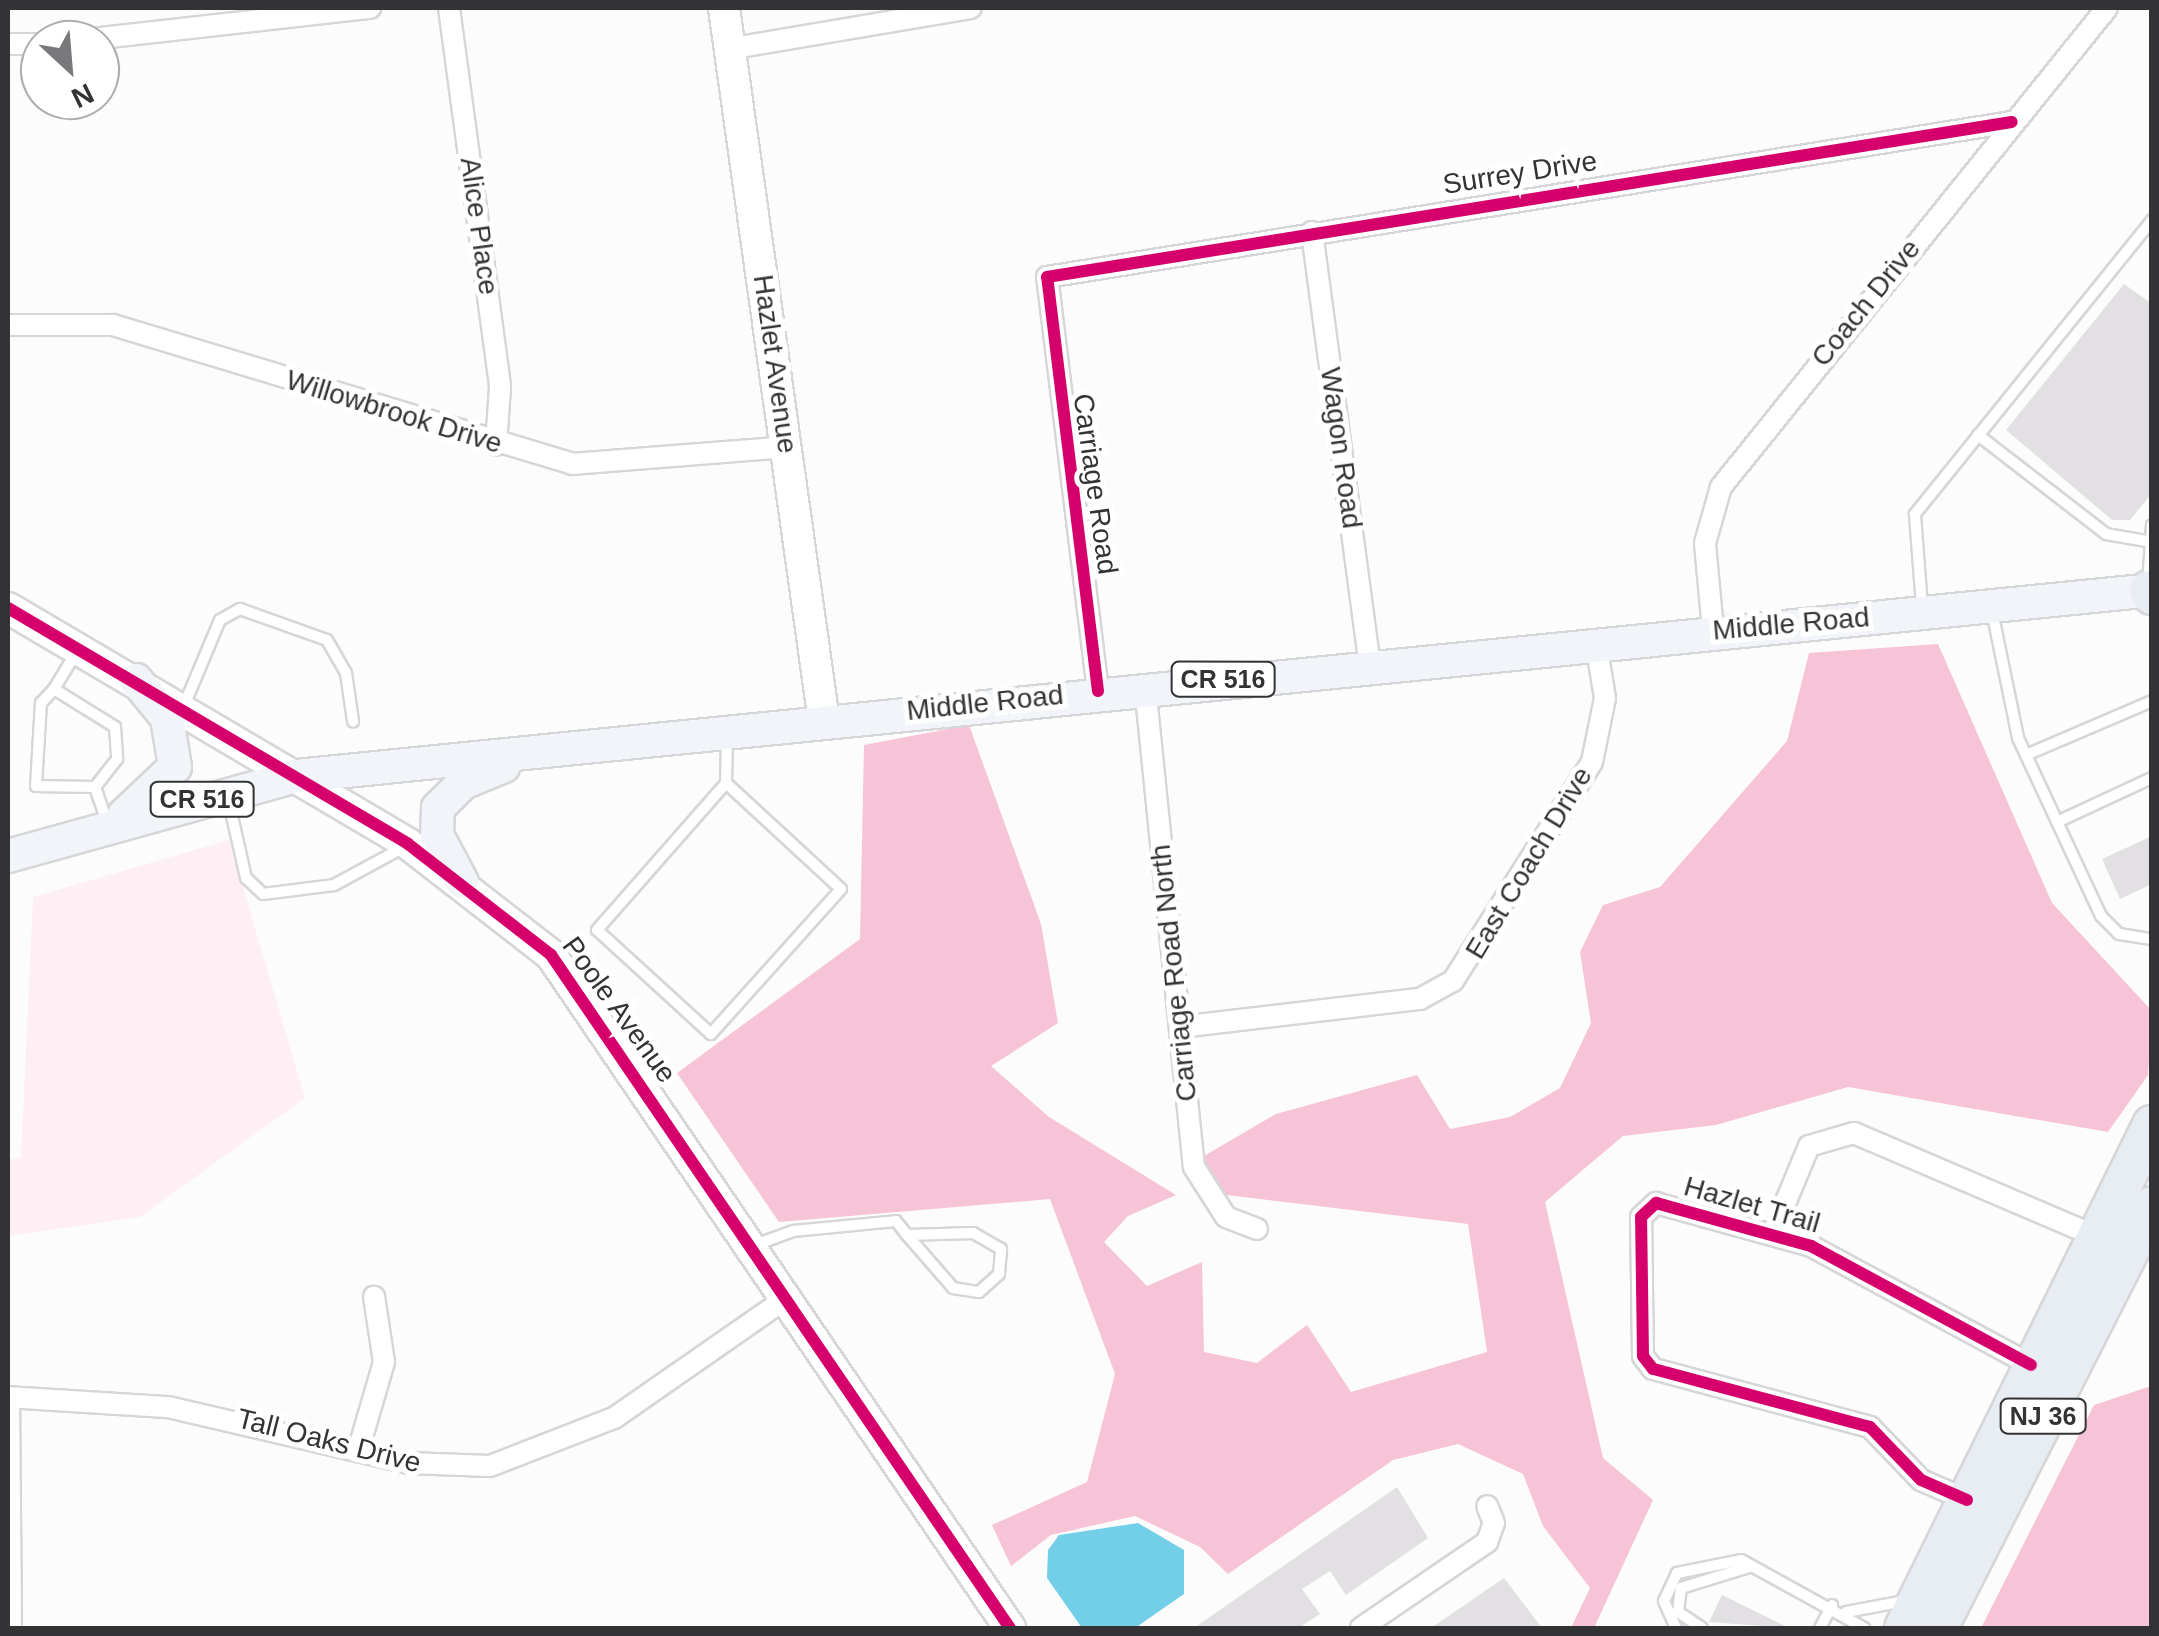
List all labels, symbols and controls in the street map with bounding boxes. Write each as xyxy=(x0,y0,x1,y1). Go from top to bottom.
north arrow xyxy=(20,20,120,120)
text: N xyxy=(67,77,98,114)
street label: Surrey Drive xyxy=(1441,144,1599,202)
street label: Alice Place xyxy=(453,155,505,297)
street label: Coach Drive xyxy=(1804,233,1928,373)
street label: Hazlet Avenue xyxy=(746,272,804,456)
street label: Willowbrook Drive xyxy=(282,363,506,461)
street label: Wagon Road xyxy=(1313,365,1369,531)
street label: Carriage Road xyxy=(1066,392,1124,576)
street label: Middle Road xyxy=(1711,600,1871,648)
road number: CR 516 xyxy=(1170,659,1276,699)
street label: Middle Road xyxy=(905,678,1065,728)
street label: East Coach Drive xyxy=(1458,761,1600,965)
road number: CR 516 xyxy=(150,779,254,819)
street label: Carriage Road North xyxy=(1144,843,1204,1103)
street label: Poole Avenue xyxy=(554,930,684,1090)
street label: Hazlet Trail xyxy=(1680,1169,1824,1241)
road number: NJ 36 xyxy=(1998,1396,2088,1436)
street label: Tall Oaks Drive xyxy=(234,1402,424,1480)

